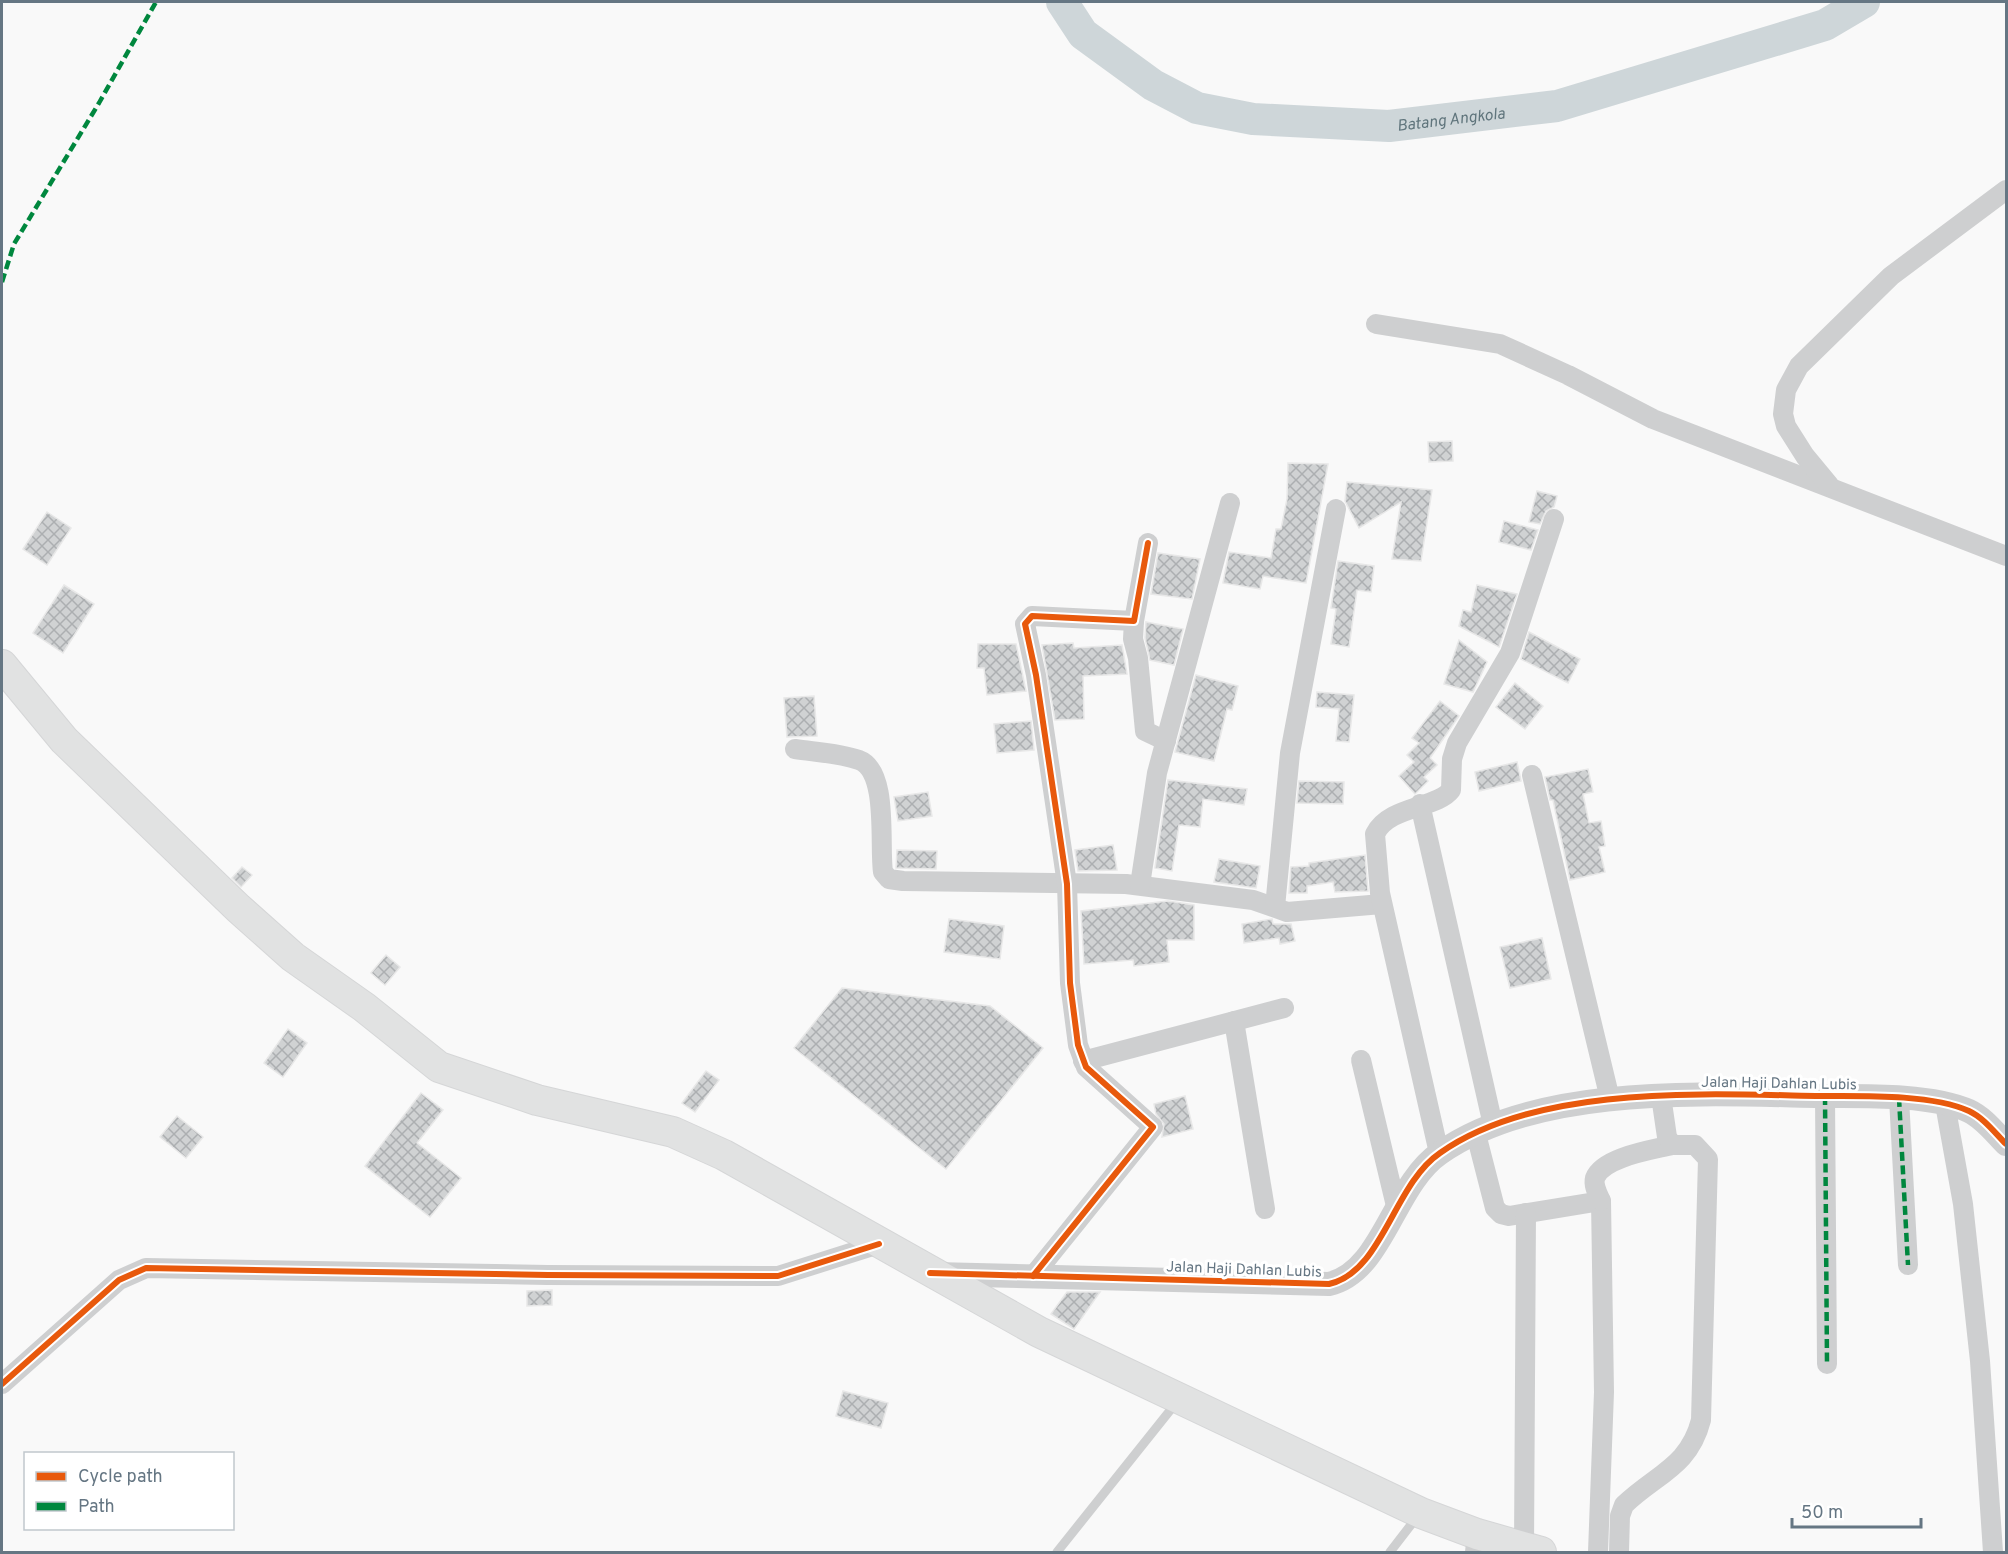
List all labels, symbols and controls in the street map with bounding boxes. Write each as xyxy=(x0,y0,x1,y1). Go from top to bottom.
water label: Batang Angkola xyxy=(1396,104,1507,137)
street label: Jalan Haji Dahlan Lubis xyxy=(1701,1074,1857,1095)
street label: Jalan Haji Dahlan Lubis xyxy=(1166,1258,1322,1283)
legend xyxy=(24,1452,234,1530)
text: Cycle path xyxy=(78,1466,163,1489)
scale bar xyxy=(1792,1491,1921,1529)
text: Path xyxy=(78,1496,115,1519)
text: 50 m xyxy=(1801,1502,1843,1525)

